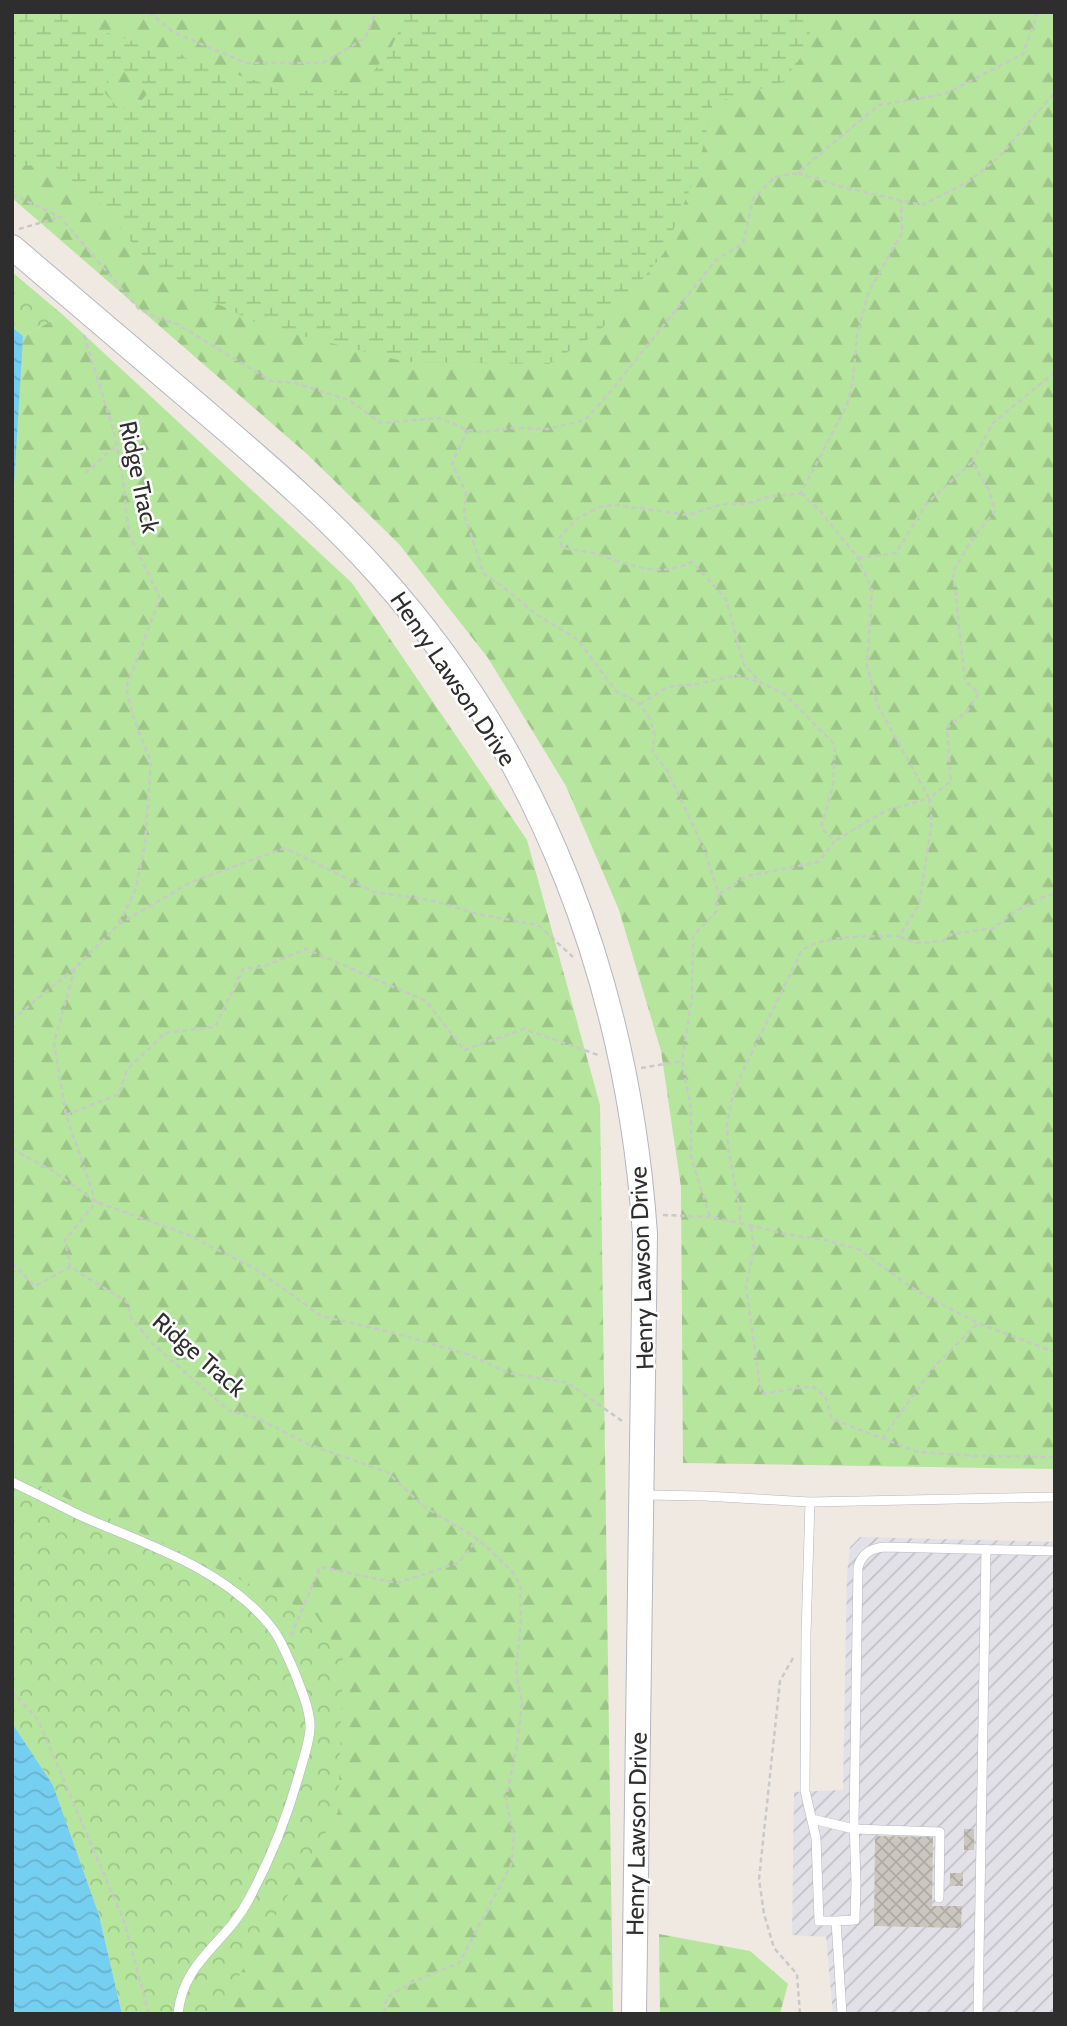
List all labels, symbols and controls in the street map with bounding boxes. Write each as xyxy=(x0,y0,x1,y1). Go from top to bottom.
street label: Ridge Track xyxy=(113,418,166,536)
street label: Henry Lawson Drive xyxy=(384,586,522,771)
street label: Henry Lawson Drive xyxy=(623,1166,660,1370)
street label: Ridge Track xyxy=(147,1306,252,1403)
street label: Henry Lawson Drive xyxy=(620,1732,653,1936)

